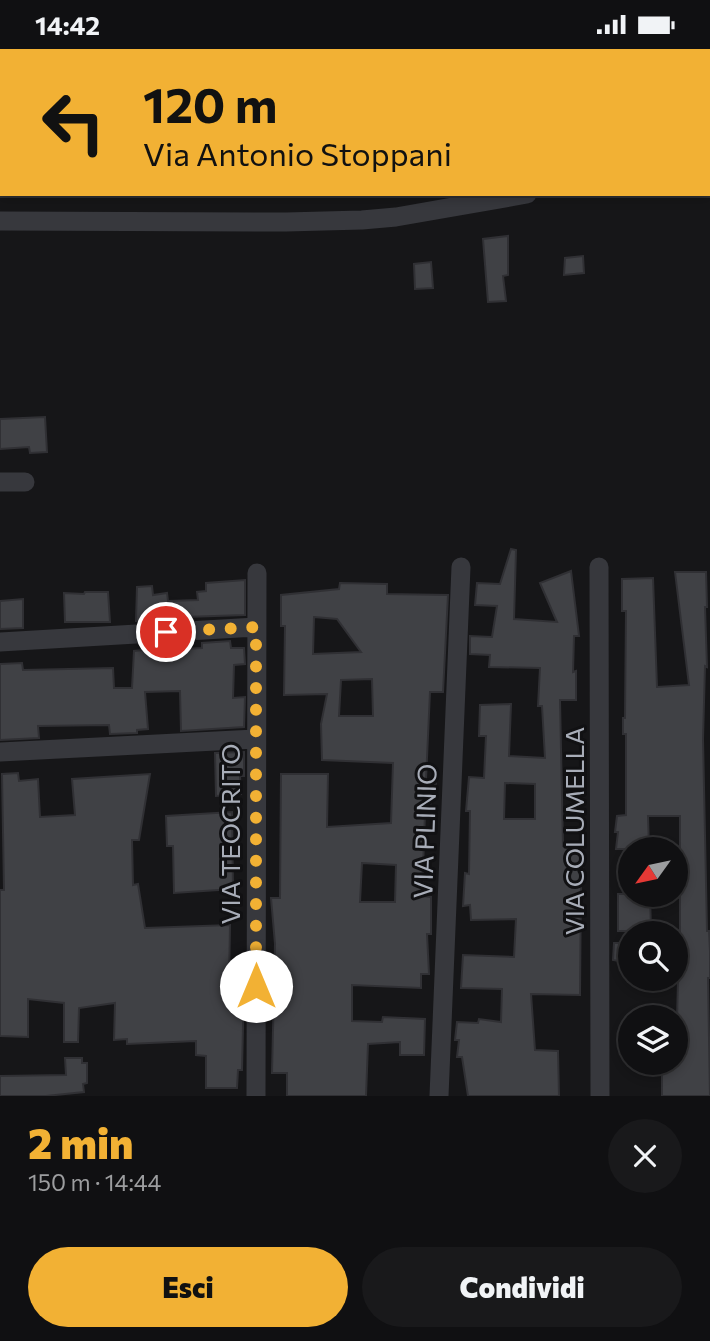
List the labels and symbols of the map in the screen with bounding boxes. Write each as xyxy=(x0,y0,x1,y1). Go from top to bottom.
pin xyxy=(136,602,196,662)
street label: VIA COLUMELLA xyxy=(558,727,589,935)
street label: VIA TEOCRITO xyxy=(214,744,245,924)
street label: VIA PLINIO xyxy=(406,763,442,899)
north arrow xyxy=(618,837,688,907)
position arrow xyxy=(219,949,293,1023)

